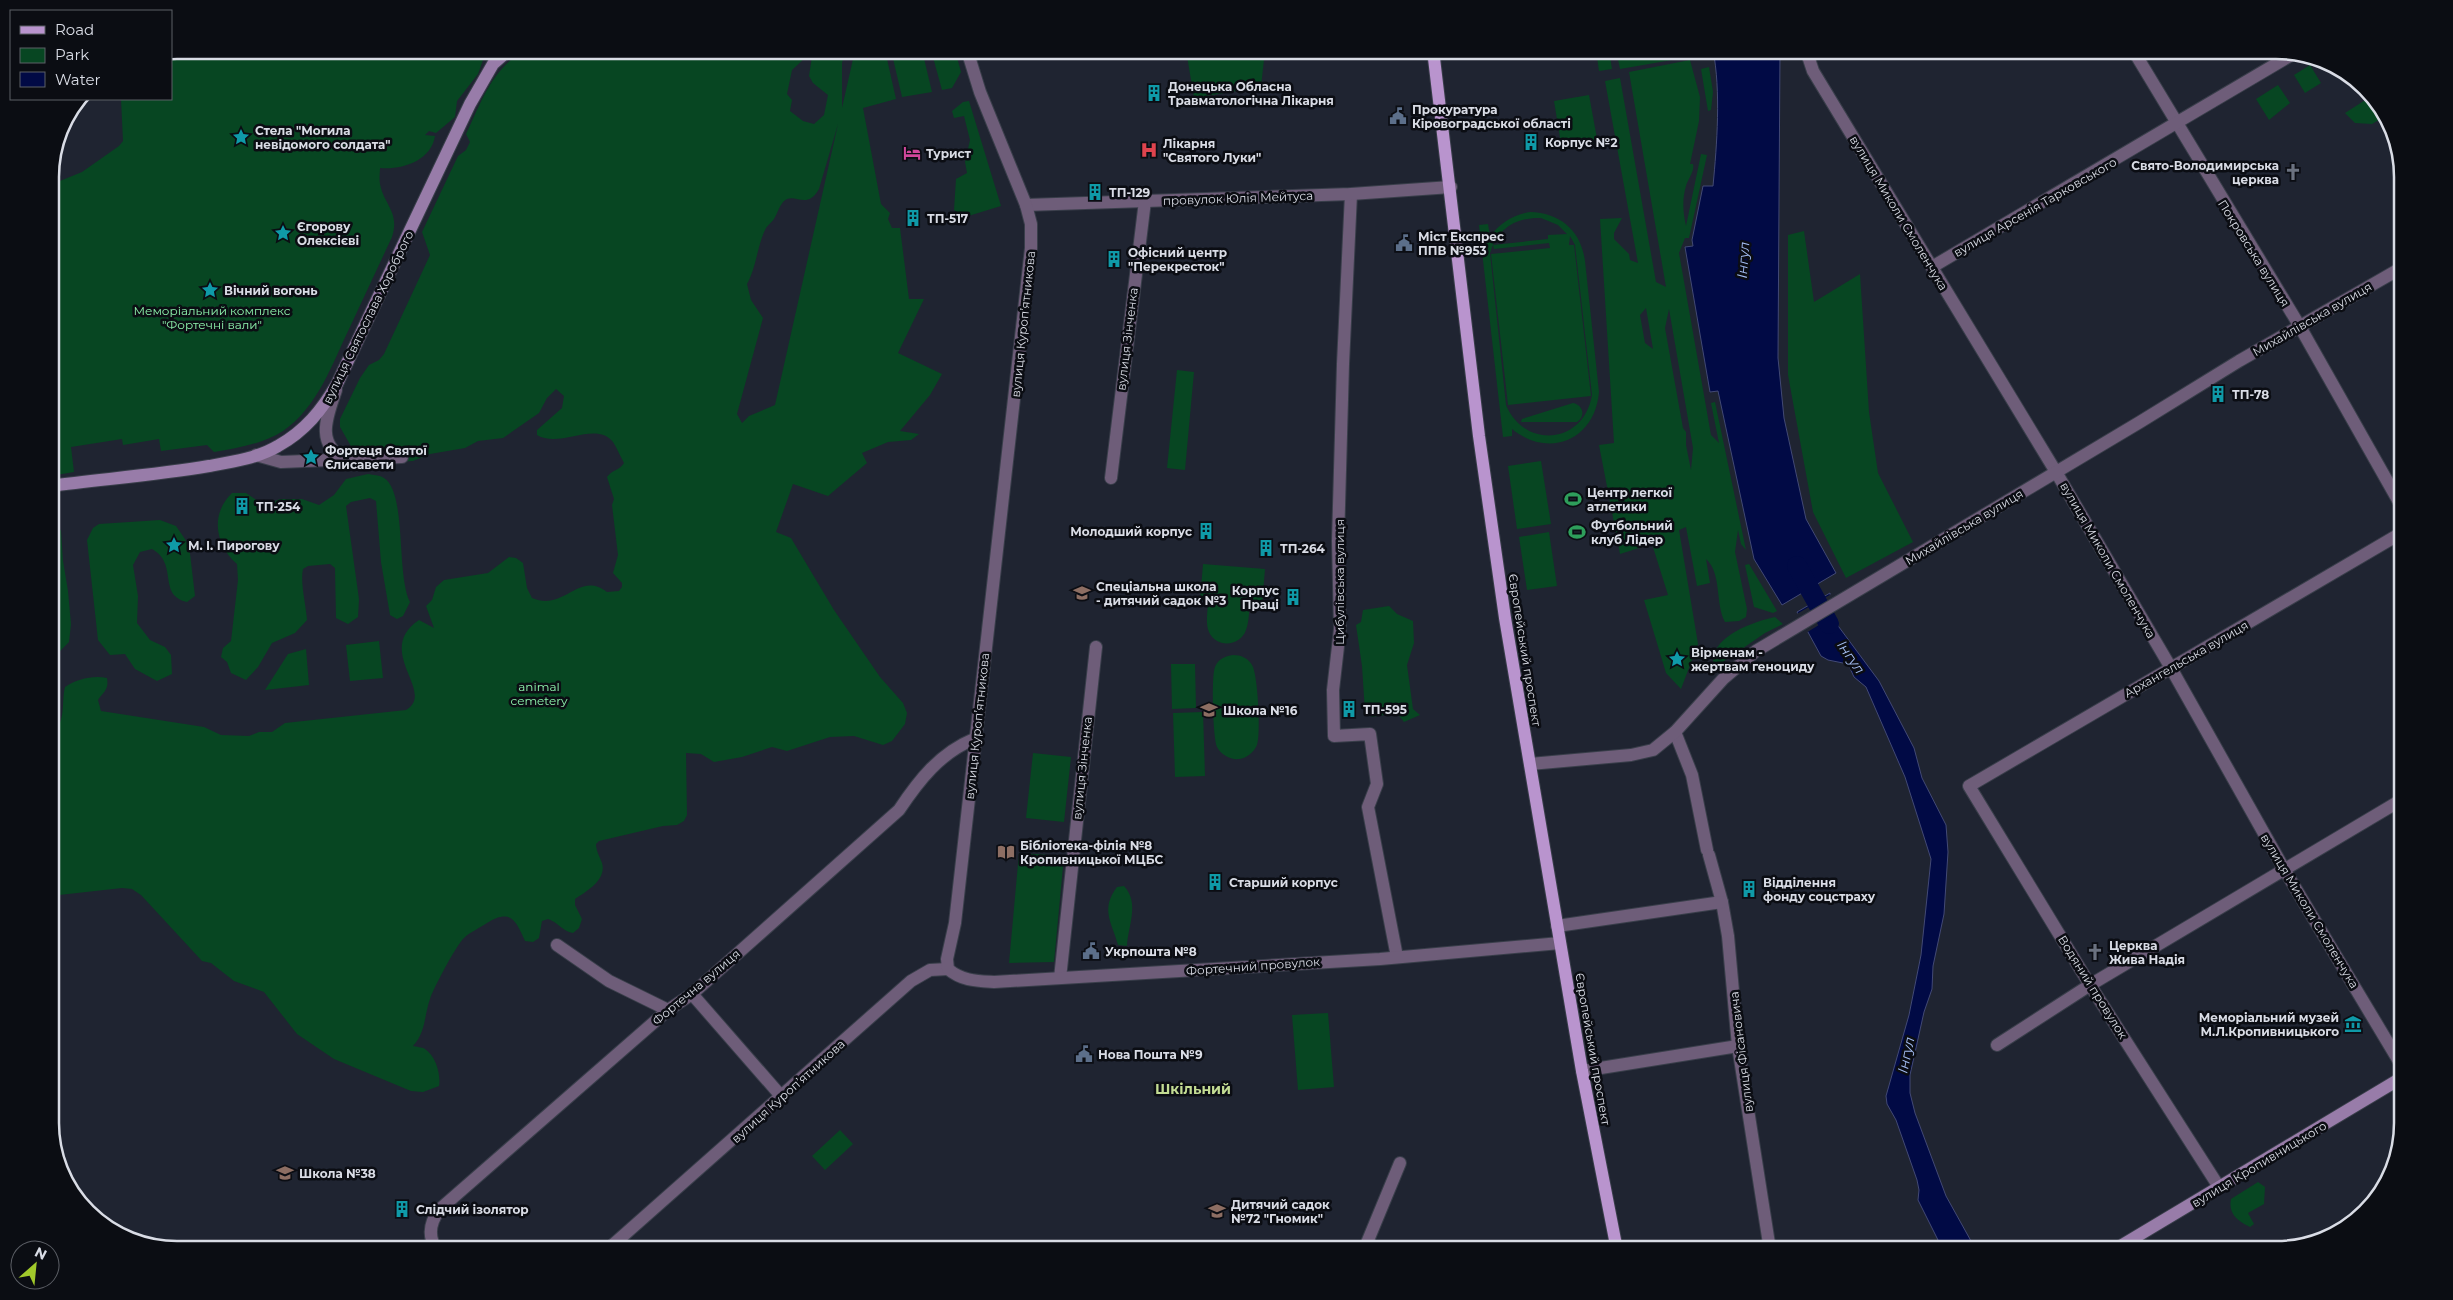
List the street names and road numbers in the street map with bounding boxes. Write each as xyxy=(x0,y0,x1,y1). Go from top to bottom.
street label: вулиця Миколи Смоленчука xyxy=(1847,133,1951,293)
street label: вулиця Арсенія Тарковського xyxy=(1951,154,2120,260)
street label: провулок Юлія Мейтуса xyxy=(1163,188,1313,208)
street label: Покровська вулиця xyxy=(2215,197,2293,309)
street label: вулиця Святослава Хороброго xyxy=(319,228,417,406)
street label: вулиця Куропʼятникова xyxy=(1008,250,1038,398)
street label: Михайлівська вулиця xyxy=(2250,279,2374,359)
street label: вулиця Зінченка xyxy=(1113,287,1141,391)
street label: вулиця Миколи Смоленчука xyxy=(2057,479,2159,641)
street label: Михайлівська вулиця xyxy=(1902,486,2026,568)
street label: Цибулівська вулиця xyxy=(1332,519,1347,645)
street label: Європейський проспект xyxy=(1506,573,1545,728)
street label: Архангельська вулиця xyxy=(2121,617,2251,701)
street label: вулиця Куропʼятникова xyxy=(962,652,992,800)
street label: вулиця Зінченка xyxy=(1069,716,1095,820)
street label: вулиця Миколи Смоленчука xyxy=(2258,831,2362,991)
street label: Водяний провулок xyxy=(2055,932,2131,1042)
street label: Фортечна вулиця xyxy=(649,946,743,1028)
street label: Фортечний провулок xyxy=(1186,954,1321,978)
street label: Європейський проспект xyxy=(1572,972,1614,1127)
street label: вулиця Фісановича xyxy=(1726,991,1756,1113)
street label: вулиця Куропʼятникова xyxy=(728,1036,848,1146)
street label: вулиця Кропивницького xyxy=(2189,1118,2329,1210)

